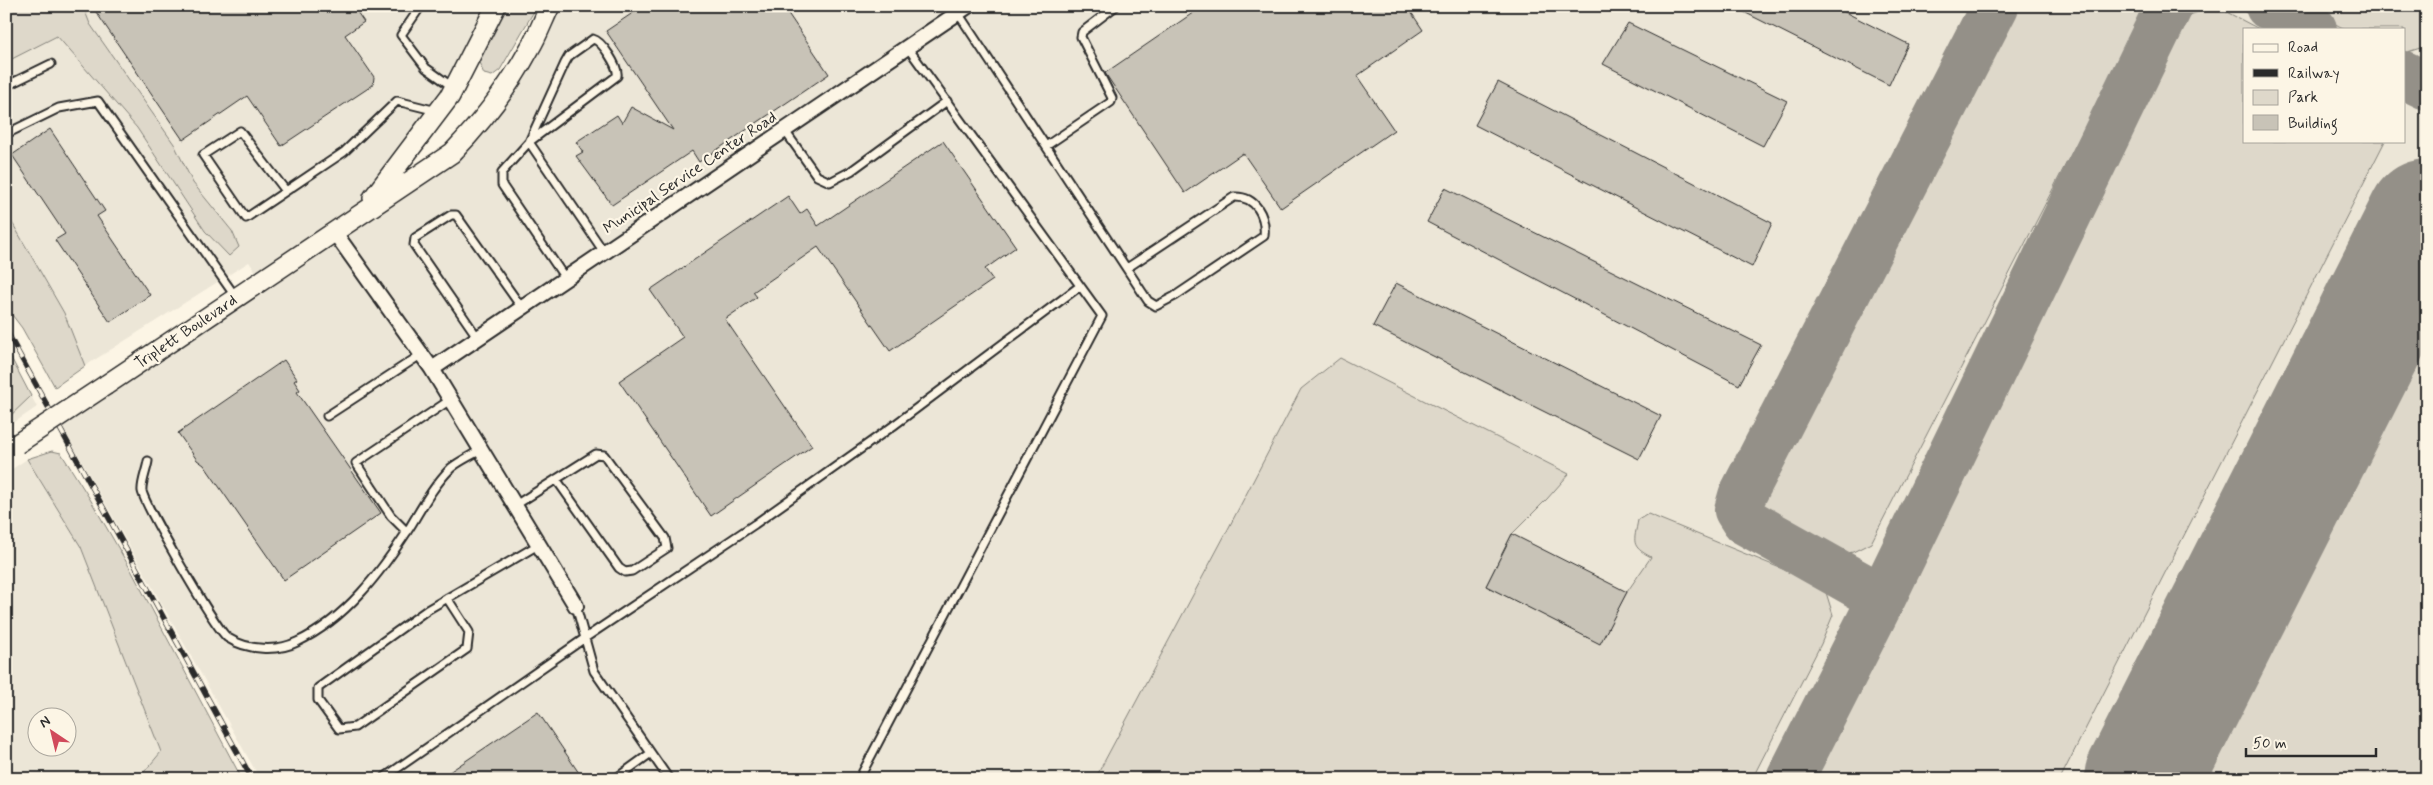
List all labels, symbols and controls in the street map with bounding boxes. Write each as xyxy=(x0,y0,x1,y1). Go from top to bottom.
legend xyxy=(2243,28,2406,142)
text: Road xyxy=(2288,38,2318,58)
text: Railway xyxy=(2288,64,2340,84)
text: Park xyxy=(2288,88,2318,108)
street label: Municipal Service Center Road xyxy=(599,107,781,239)
text: Building xyxy=(2288,114,2338,135)
street label: Triplett Boulevard xyxy=(131,290,241,374)
north arrow xyxy=(28,708,78,758)
text: N xyxy=(36,712,54,732)
scale bar xyxy=(2246,725,2376,757)
text: 50 m xyxy=(2253,734,2287,754)

